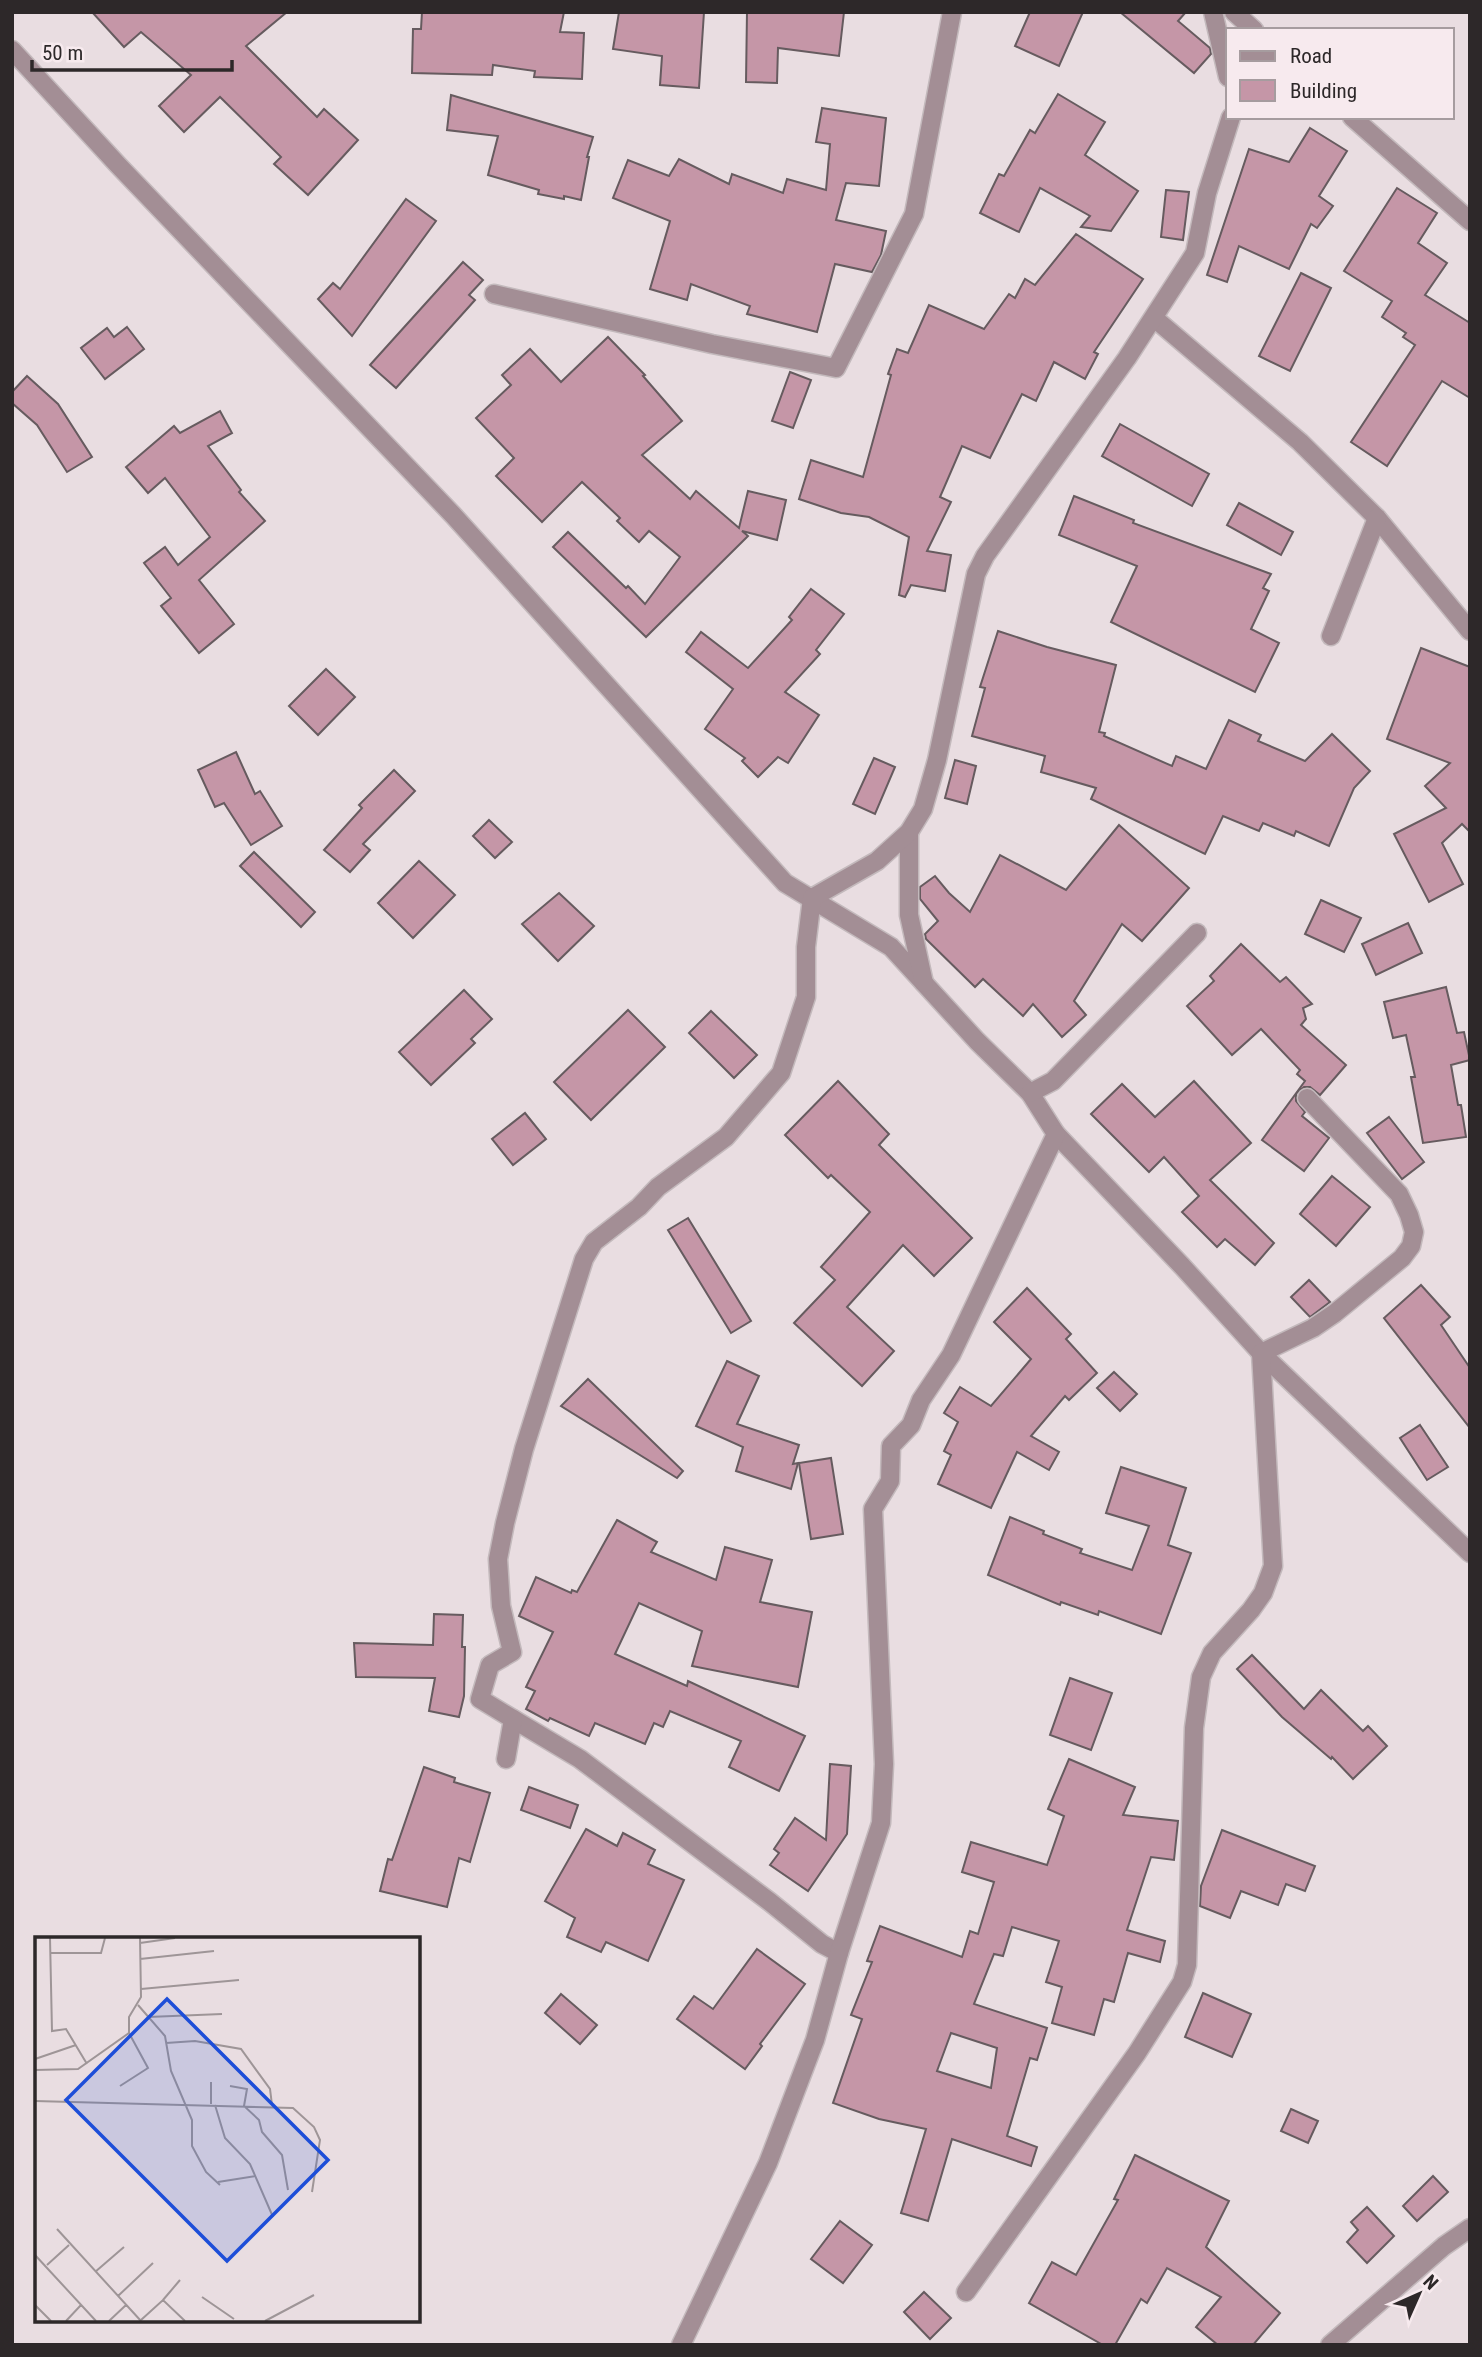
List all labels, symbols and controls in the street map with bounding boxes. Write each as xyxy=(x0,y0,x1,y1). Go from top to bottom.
scale bar xyxy=(32,28,231,72)
legend xyxy=(1226,28,1454,119)
text: 50 m xyxy=(42,41,83,65)
text: Road xyxy=(1290,44,1332,68)
text: Building xyxy=(1290,79,1357,103)
inset map xyxy=(35,1937,420,2322)
north arrow xyxy=(1384,2259,1454,2329)
text: N xyxy=(1418,2270,1443,2295)

